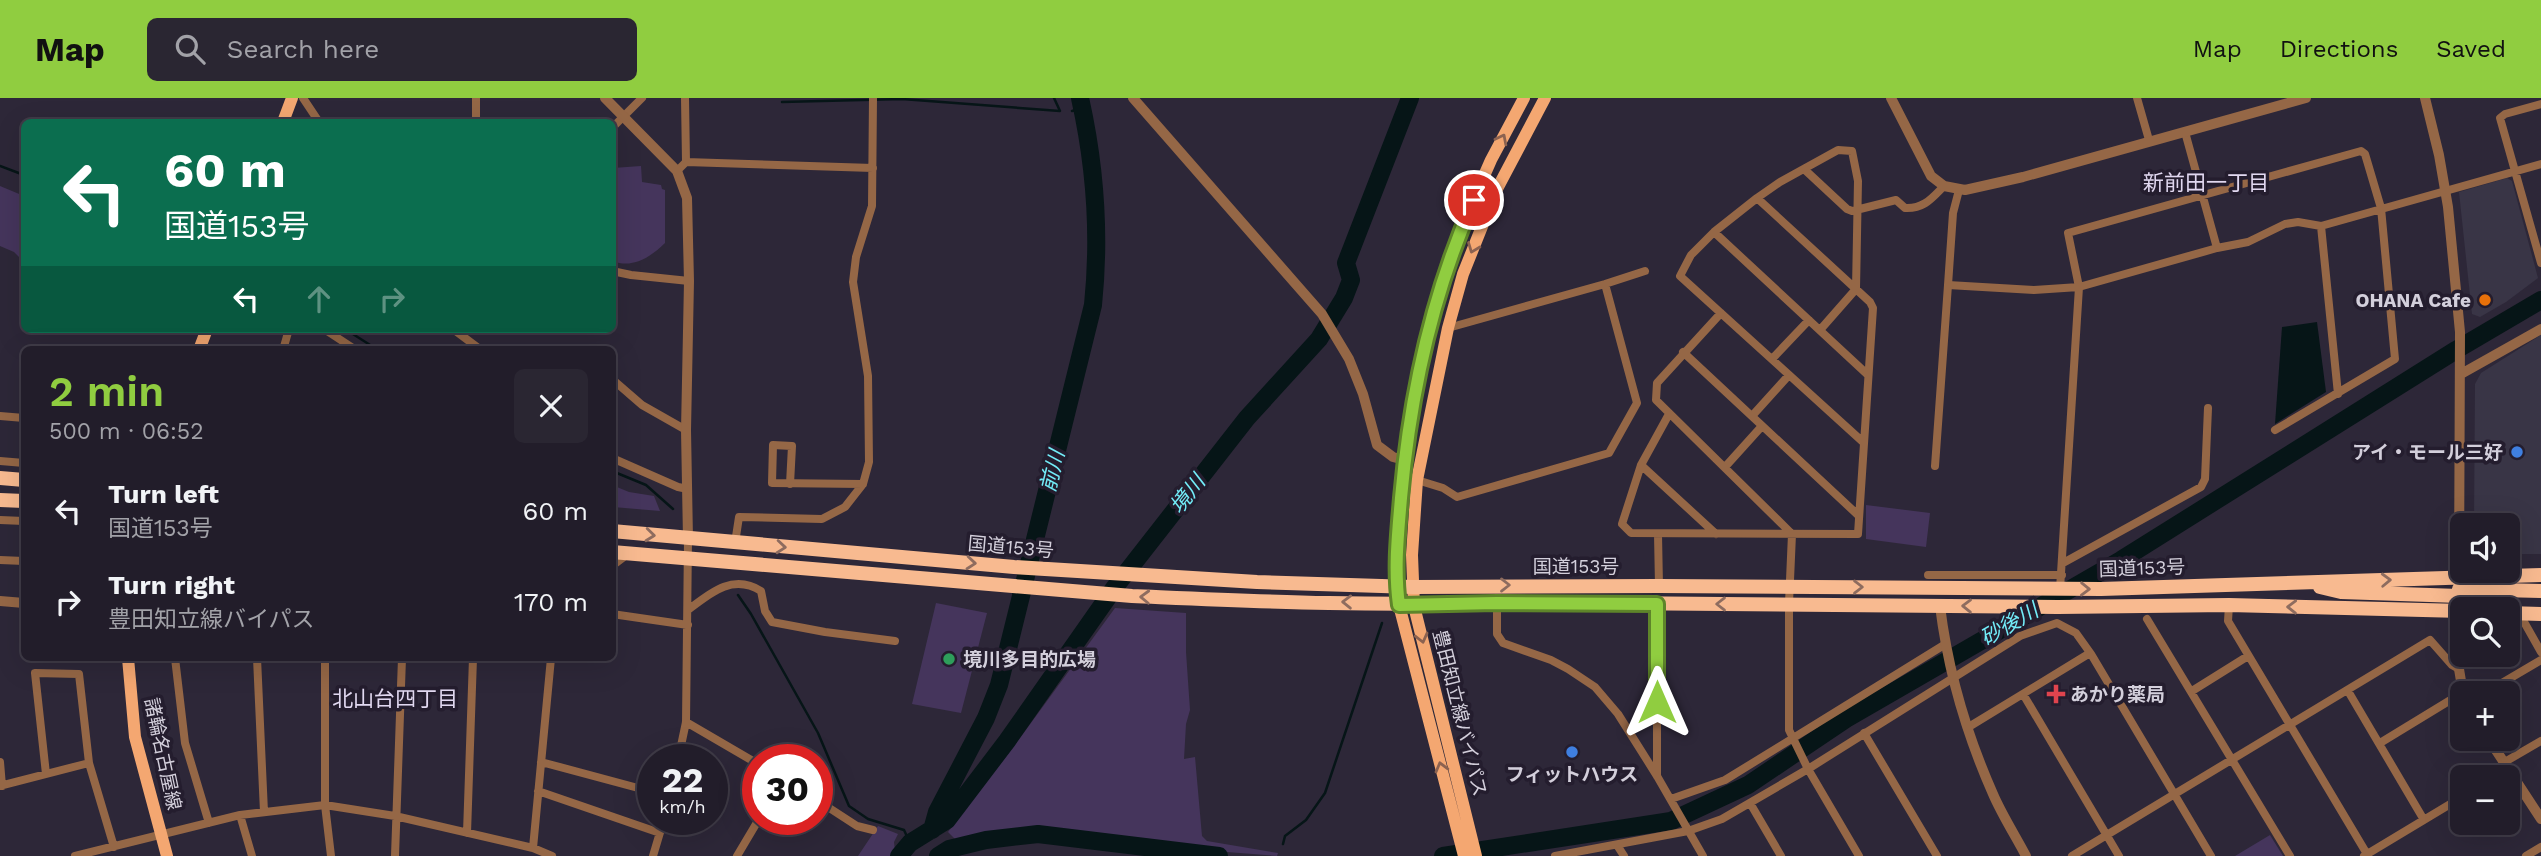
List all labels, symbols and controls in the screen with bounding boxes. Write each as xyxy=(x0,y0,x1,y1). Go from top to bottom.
search box xyxy=(147,18,637,81)
text: Map xyxy=(35,30,105,69)
icon: search xyxy=(171,30,209,68)
text: Search here xyxy=(227,34,379,64)
text: Map xyxy=(2193,35,2242,63)
text: Directions xyxy=(2280,35,2398,63)
text: Saved xyxy=(2436,35,2506,63)
one-way arrow xyxy=(1493,134,1507,146)
text: 60 m xyxy=(164,141,286,199)
icon: left xyxy=(49,147,140,238)
pin xyxy=(1444,170,1504,230)
district label: 新前田一丁目 xyxy=(2143,170,2269,195)
icon: arrive xyxy=(1455,181,1493,219)
text: 国道153号 xyxy=(164,207,310,245)
one-way arrow xyxy=(1468,241,1482,253)
icon: left xyxy=(227,280,265,318)
icon: ahead xyxy=(300,280,338,318)
icon: right xyxy=(373,280,411,318)
place label: OHANA Cafe xyxy=(2355,289,2471,312)
marker: OHANA Cafe xyxy=(2477,292,2493,308)
text: 2 min xyxy=(49,367,164,416)
button: close xyxy=(514,369,588,443)
text: 500 m · 06:52 xyxy=(49,418,204,445)
place label: アイ・モール三好 xyxy=(2352,441,2503,464)
marker: アイ・モール三好 xyxy=(2509,444,2525,460)
water label: 前川 xyxy=(1035,446,1070,494)
water label: 境川 xyxy=(1164,468,1211,518)
text: Turn left xyxy=(108,479,219,509)
icon: left xyxy=(49,492,87,530)
text: 60 m xyxy=(522,496,588,526)
map controls xyxy=(2450,513,2520,835)
button: sound xyxy=(2450,513,2520,583)
text: 国道153号 xyxy=(108,515,213,542)
one-way arrow xyxy=(645,527,656,542)
street label: 国道153号 xyxy=(967,532,1055,562)
one-way arrow xyxy=(775,539,786,554)
one-way arrow xyxy=(965,555,976,570)
street label: 国道153号 xyxy=(1533,555,1619,578)
street label: 国道153号 xyxy=(2098,555,2186,581)
text: Turn right xyxy=(108,570,235,600)
one-way arrow xyxy=(2381,572,2392,587)
one-way arrow xyxy=(1500,577,1511,593)
one-way arrow xyxy=(1853,579,1864,595)
one-way arrow xyxy=(2081,581,2091,597)
icon: right xyxy=(49,583,87,621)
text: 170 m xyxy=(514,587,588,617)
one-way arrow xyxy=(1139,589,1150,604)
one-way arrow xyxy=(1341,594,1352,610)
one-way arrow xyxy=(1715,596,1726,612)
water label: 砂後川 xyxy=(1975,596,2044,651)
button: search xyxy=(2450,597,2520,667)
one-way arrow xyxy=(1961,598,1971,614)
one-way arrow xyxy=(2286,599,2297,615)
text: 豊田知立線バイパス xyxy=(108,606,315,633)
street label: 豊田知立線バイパス xyxy=(1428,627,1492,799)
one-way arrow xyxy=(1414,632,1428,644)
place label: 境川多目的広場 xyxy=(963,648,1096,671)
marker: 境川多目的広場 xyxy=(941,651,957,667)
position arrow xyxy=(1620,665,1694,739)
button: + xyxy=(2450,681,2520,751)
place label: あかり薬局 xyxy=(2070,683,2165,706)
district label: 北山台四丁目 xyxy=(332,686,458,711)
marker: あかり薬局 xyxy=(2048,686,2064,702)
street label: 諸輪名古屋線 xyxy=(140,696,186,812)
speed limit sign: 30 xyxy=(742,744,833,835)
marker: フィットハウス xyxy=(1564,744,1580,760)
text: 22 xyxy=(662,759,703,801)
one-way arrow xyxy=(1435,761,1449,773)
place label: フィットハウス xyxy=(1506,763,1638,786)
button: − xyxy=(2450,765,2520,835)
text: km/h xyxy=(659,796,706,817)

